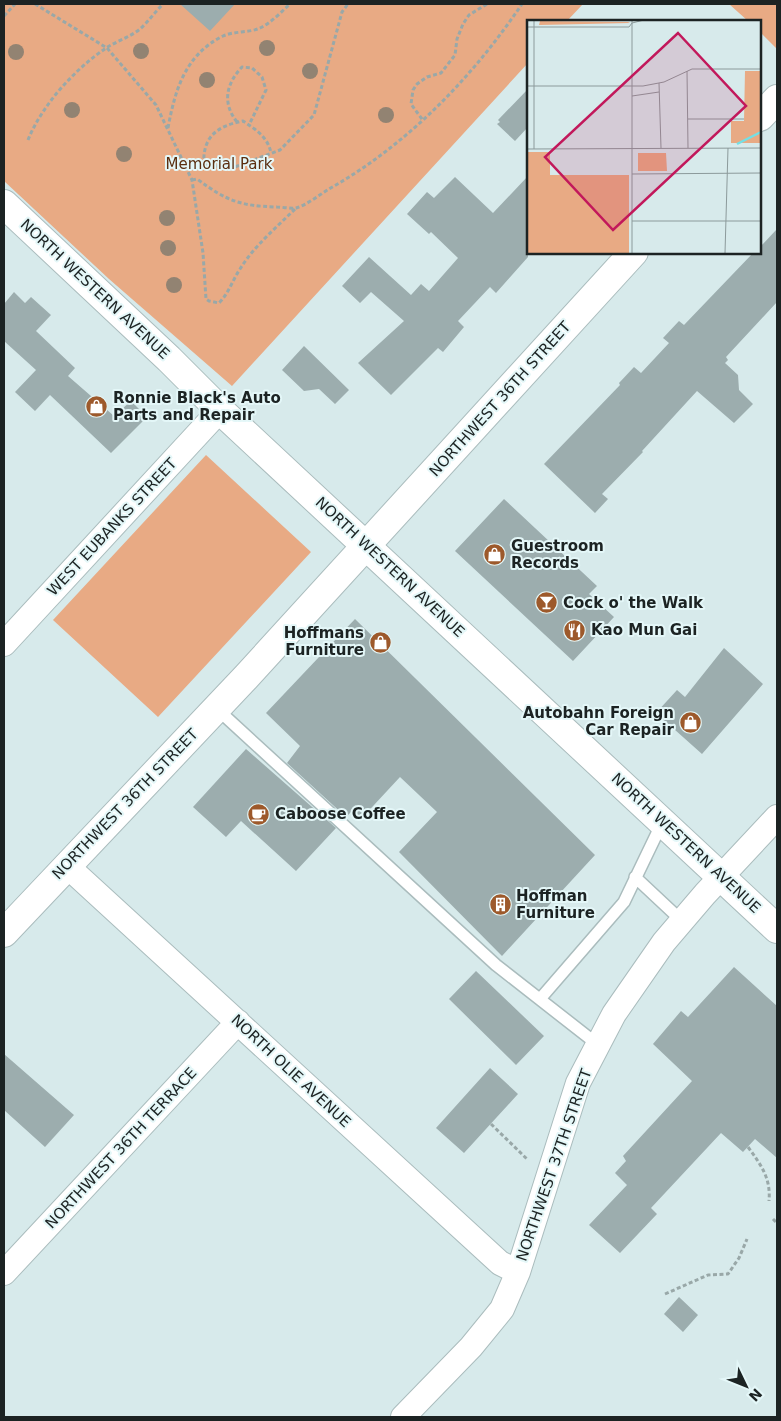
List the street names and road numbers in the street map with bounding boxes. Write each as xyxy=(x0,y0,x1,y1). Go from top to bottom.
street label: NORTH WESTERN AVENUE xyxy=(17,215,173,363)
street label: NORTHWEST 36TH STREET xyxy=(426,317,575,480)
street label: WEST EUBANKS STREET xyxy=(44,454,181,599)
street label: NORTH WESTERN AVENUE xyxy=(312,493,468,641)
street label: NORTHWEST 36TH STREET xyxy=(48,724,202,883)
street label: NORTH WESTERN AVENUE xyxy=(608,769,764,917)
street label: NORTH OLIE AVENUE xyxy=(227,1011,355,1131)
street label: NORTHWEST 36TH TERRACE xyxy=(42,1064,200,1232)
street label: NORTHWEST 37TH STREET xyxy=(513,1066,596,1263)

